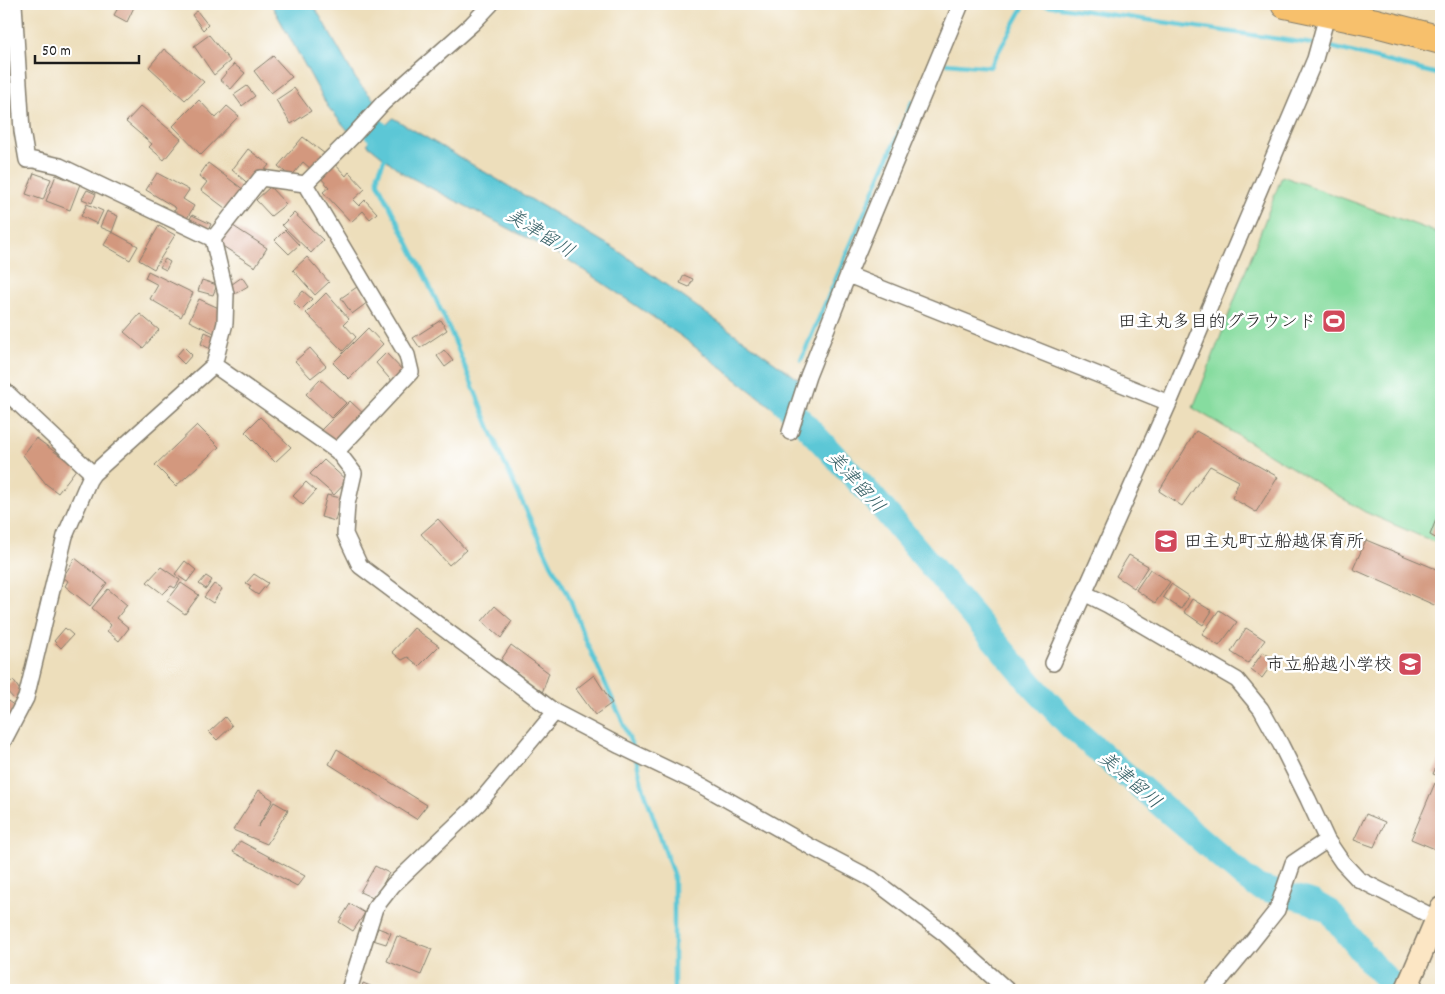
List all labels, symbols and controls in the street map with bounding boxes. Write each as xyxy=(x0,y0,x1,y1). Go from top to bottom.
scale bar xyxy=(35,32,139,64)
text: 50 m xyxy=(42,41,71,63)
water label: 美津留川 xyxy=(500,203,579,267)
sports icon: 田主丸多目的グラウンド xyxy=(1321,308,1347,334)
place label: 田主丸多目的グラウンド xyxy=(1118,311,1316,336)
water label: 美津留川 xyxy=(819,446,890,521)
school or university icon: 田主丸町立船越保育所 xyxy=(1153,528,1179,554)
place label: 田主丸町立船越保育所 xyxy=(1184,531,1364,556)
school or university icon: 市立船越小学校 xyxy=(1397,651,1423,677)
place label: 市立船越小学校 xyxy=(1266,654,1392,679)
water label: 美津留川 xyxy=(1091,747,1166,817)

